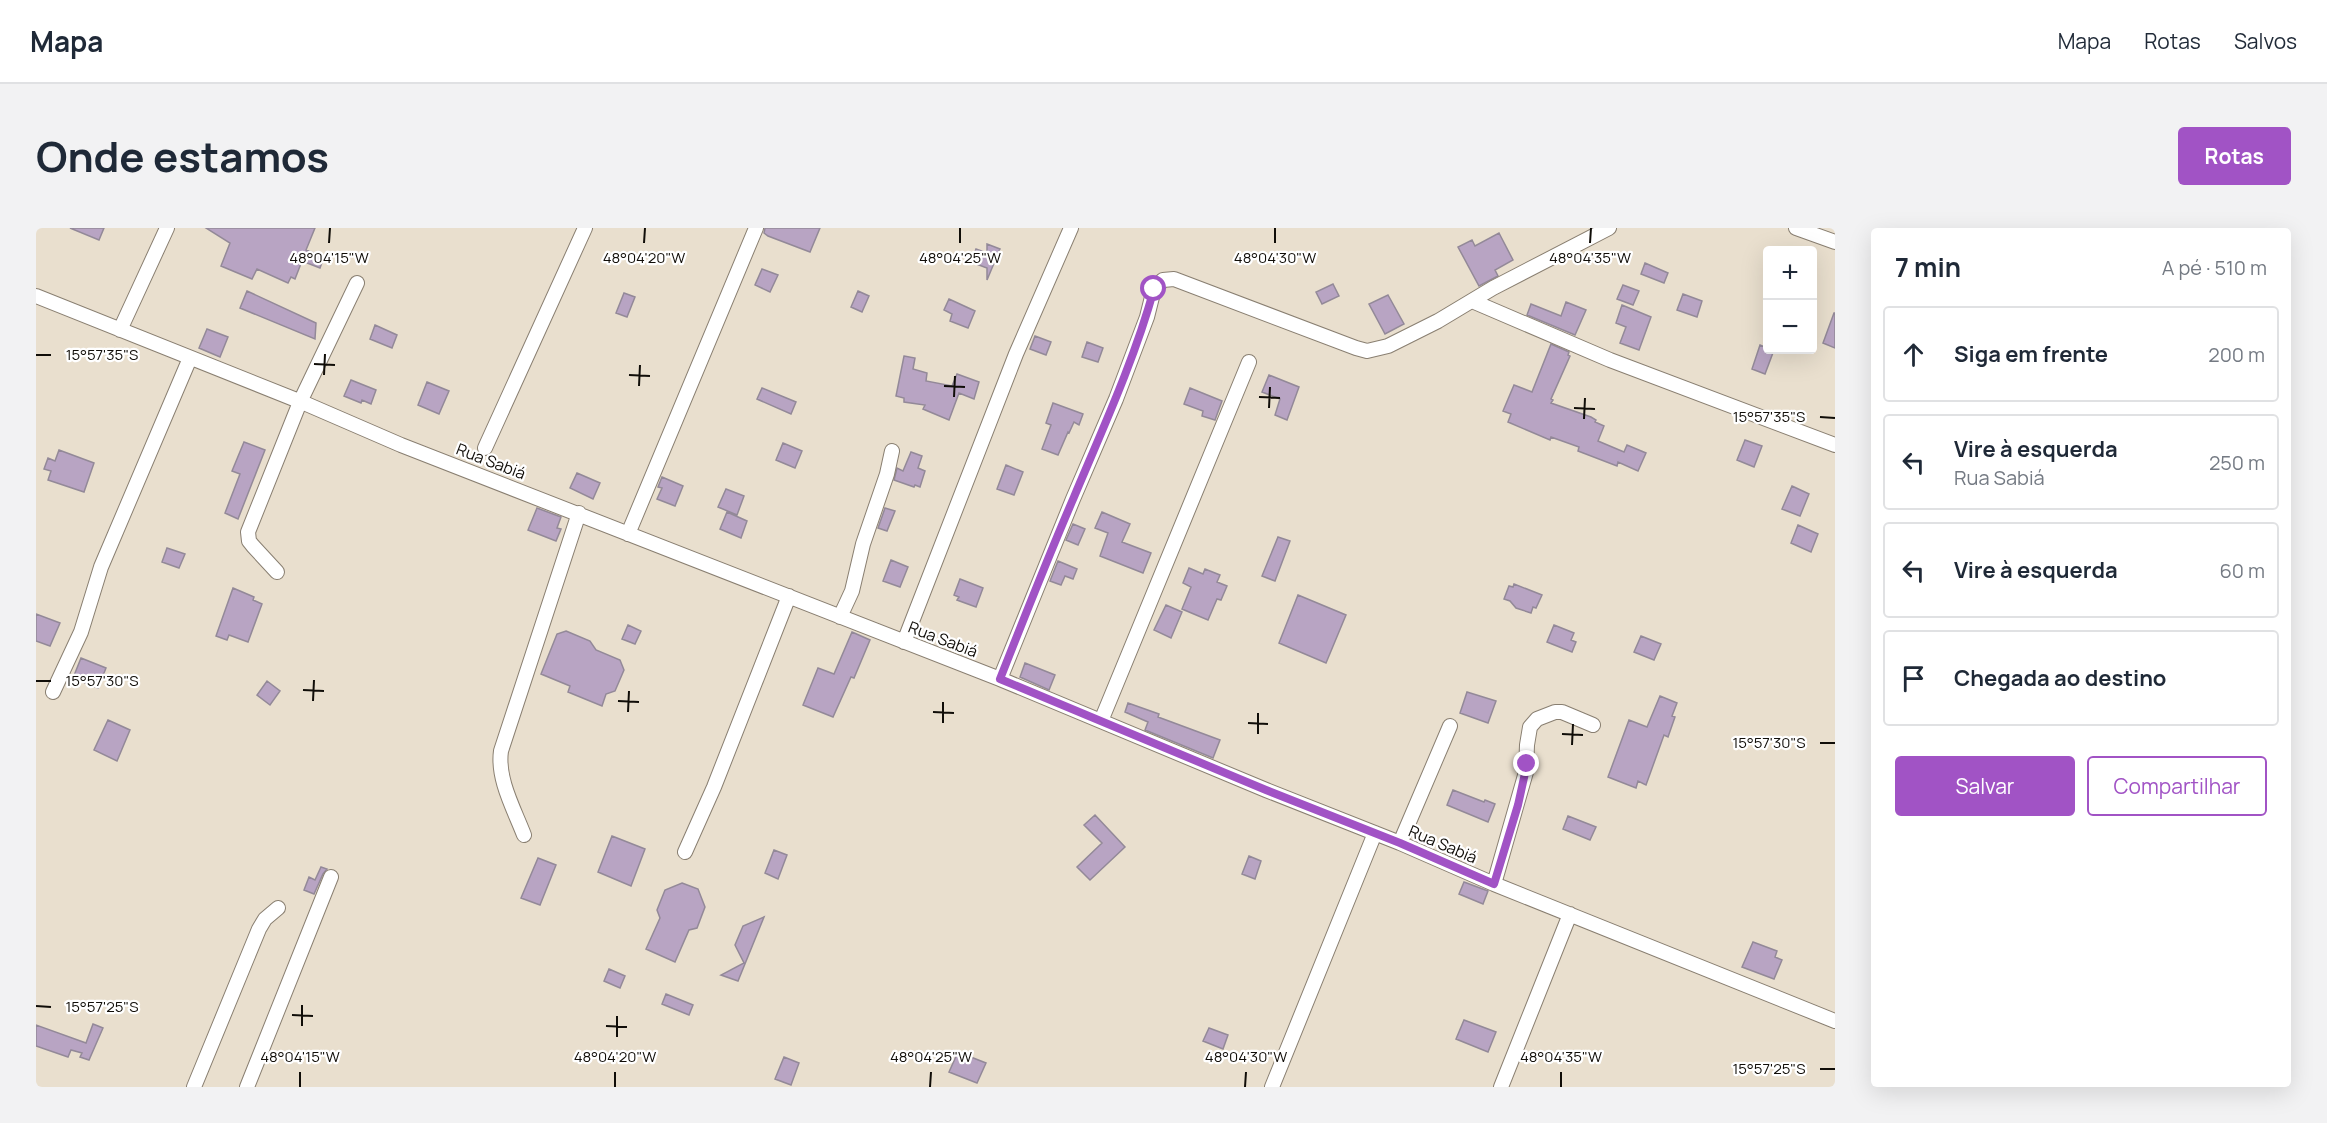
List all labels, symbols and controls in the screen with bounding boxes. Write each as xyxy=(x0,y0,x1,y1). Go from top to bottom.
text: Mapa xyxy=(30,22,103,60)
text: Mapa xyxy=(2058,27,2111,55)
text: Rotas xyxy=(2144,27,2201,55)
text: Salvos xyxy=(2234,27,2297,55)
text: Onde estamos xyxy=(36,127,329,185)
button: Rotas xyxy=(2178,127,2291,185)
map controls xyxy=(1763,246,1817,354)
button: + xyxy=(1763,246,1817,300)
text: 48°04'15"W xyxy=(289,247,369,268)
text: 48°04'20"W xyxy=(603,247,685,268)
text: 48°04'25"W xyxy=(919,247,1001,268)
text: 48°04'30"W xyxy=(1234,247,1316,268)
text: 48°04'35"W xyxy=(1549,247,1631,268)
text: 7 min xyxy=(1895,249,1961,285)
text: A pé · 510 m xyxy=(2162,254,2267,281)
route start xyxy=(1140,275,1166,301)
button: − xyxy=(1763,300,1817,354)
icon: ahead xyxy=(1897,338,1930,371)
text: Siga em frente xyxy=(1954,339,2108,369)
text: 200 m xyxy=(2208,341,2265,368)
text: 15°57'35"S xyxy=(66,344,138,365)
text: 15°57'35"S xyxy=(1733,406,1805,427)
text: Vire à esquerda xyxy=(1954,434,2118,464)
street label: Rua Sabiá xyxy=(453,438,529,484)
icon: left xyxy=(1897,446,1930,479)
text: 250 m xyxy=(2209,449,2265,476)
text: Rua Sabiá xyxy=(1954,464,2045,491)
icon: left xyxy=(1897,554,1930,587)
text: Vire à esquerda xyxy=(1954,555,2118,585)
text: 60 m xyxy=(2219,557,2265,584)
street label: Rua Sabiá xyxy=(905,616,981,662)
icon: arrive xyxy=(1897,662,1930,695)
text: Chegada ao destino xyxy=(1954,663,2166,693)
text: 15°57'30"S xyxy=(65,670,139,691)
text: 15°57'30"S xyxy=(1732,732,1806,753)
route end xyxy=(1513,750,1539,776)
button: Salvar xyxy=(1895,756,2075,816)
button: Compartilhar xyxy=(2087,756,2267,816)
street label: Rua Sabiá xyxy=(1405,820,1481,868)
text: 15°57'25"S xyxy=(66,996,139,1017)
text: 48°04'15"W xyxy=(260,1046,340,1067)
text: 48°04'20"W xyxy=(574,1046,656,1067)
text: 48°04'25"W xyxy=(890,1046,972,1067)
text: 48°04'30"W xyxy=(1205,1046,1287,1067)
text: 48°04'35"W xyxy=(1520,1046,1602,1067)
text: 15°57'25"S xyxy=(1733,1058,1806,1079)

